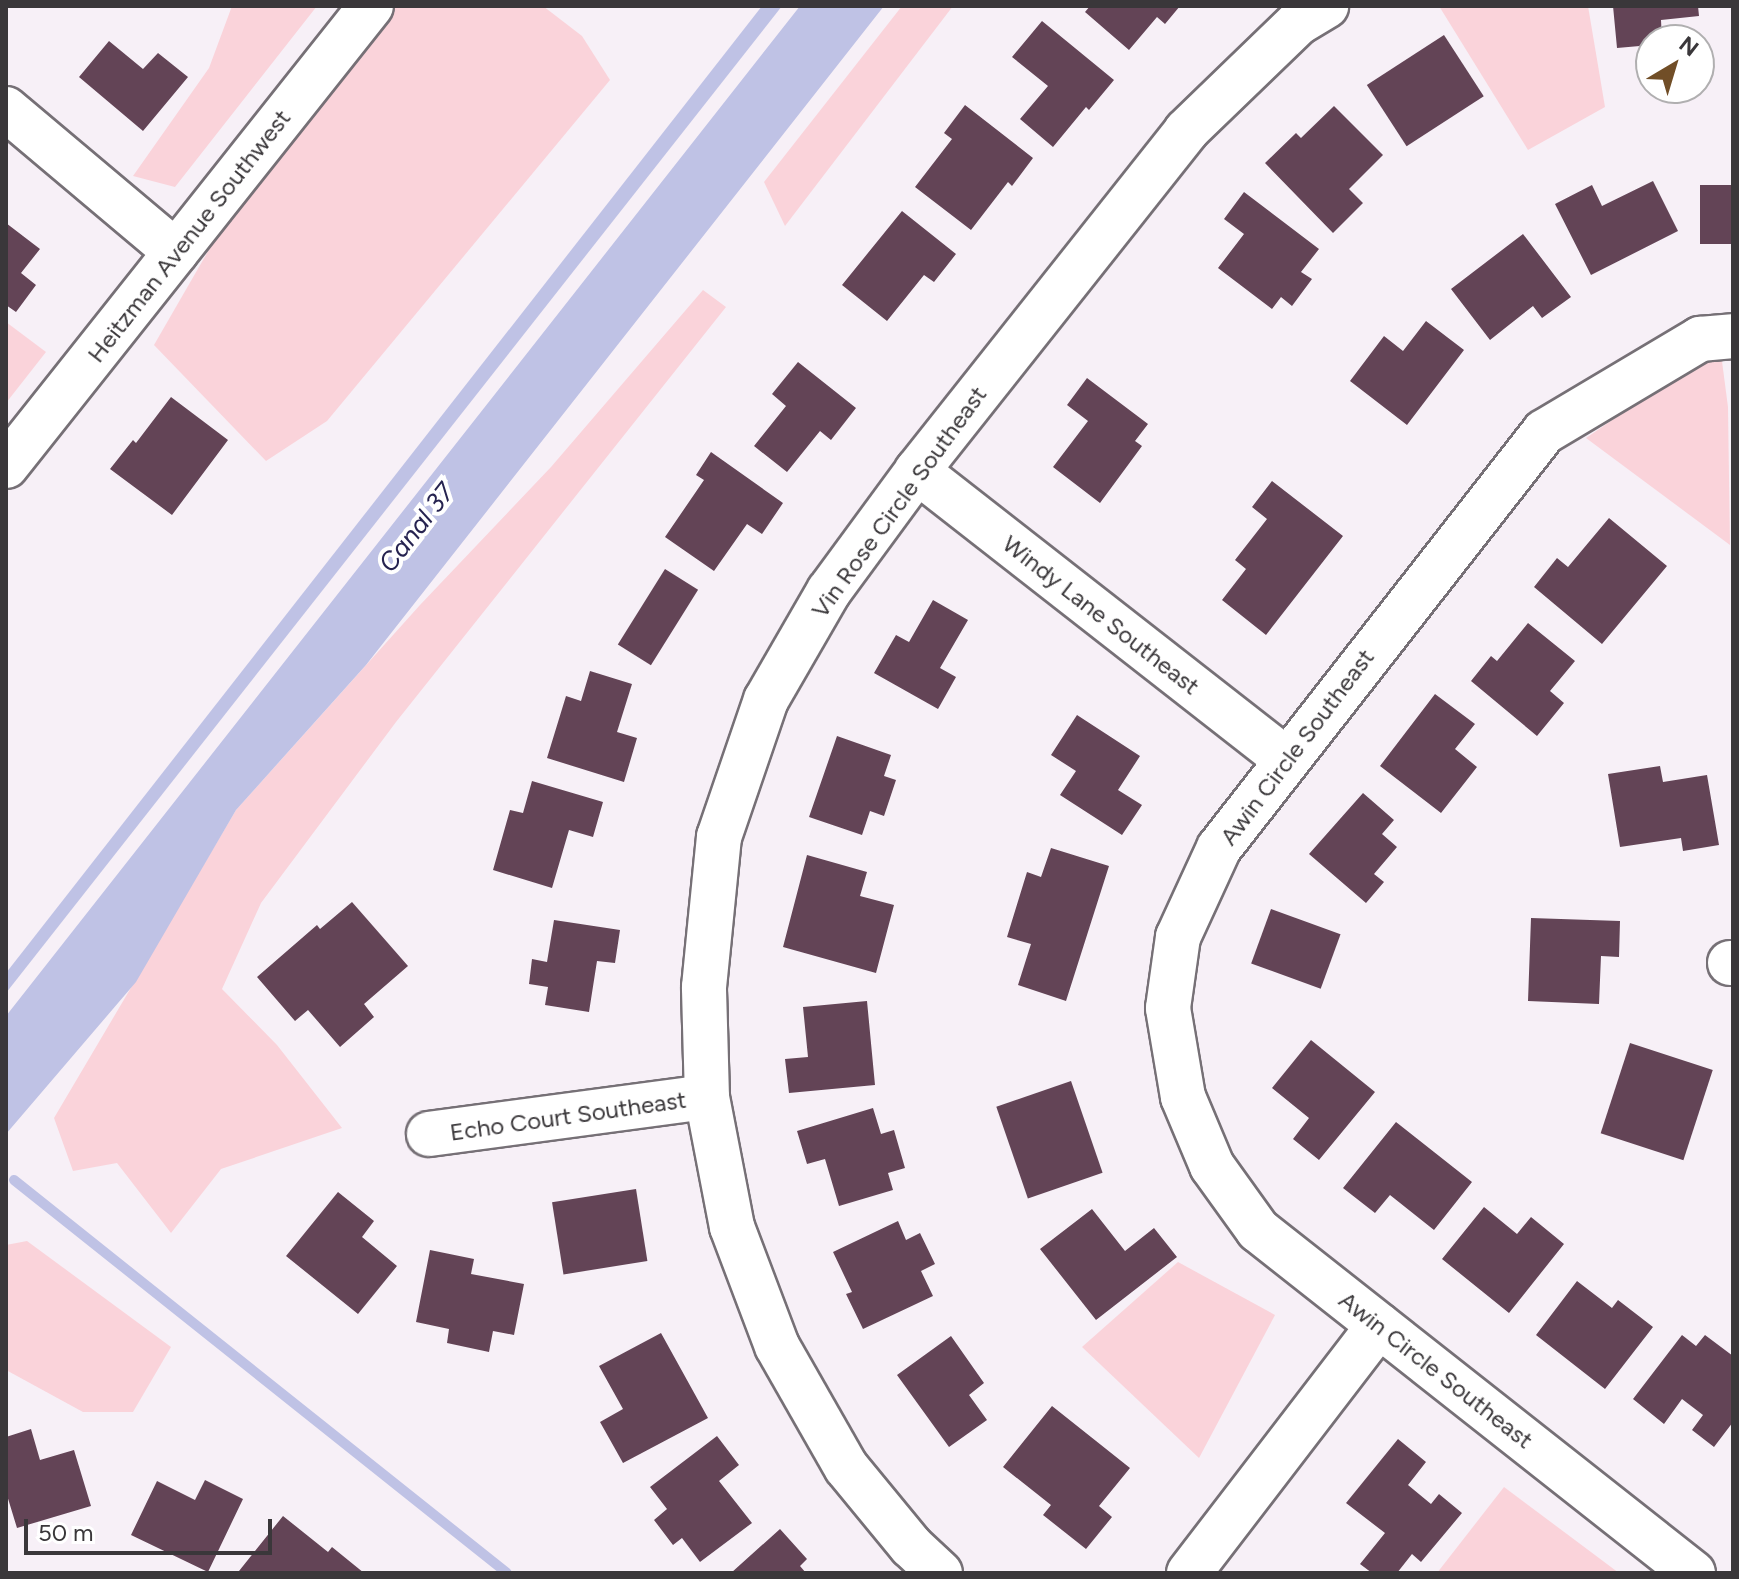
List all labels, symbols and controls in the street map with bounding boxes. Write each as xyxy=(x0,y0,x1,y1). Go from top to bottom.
north arrow xyxy=(1635,24,1715,104)
text: N xyxy=(1674,30,1704,62)
street label: Heitzman Avenue Southwest xyxy=(81,104,297,368)
street label: Vin Rose Circle Southeast xyxy=(805,381,993,623)
water label: Canal 37 xyxy=(373,477,461,579)
street label: Windy Lane Southeast xyxy=(997,529,1205,701)
street label: Awin Circle Southeast xyxy=(1214,643,1380,851)
street label: Echo Court Southeast xyxy=(448,1085,688,1147)
street label: Awin Circle Southeast xyxy=(1333,1285,1539,1455)
scale bar xyxy=(28,1503,276,1553)
text: 50 m xyxy=(38,1518,94,1547)

